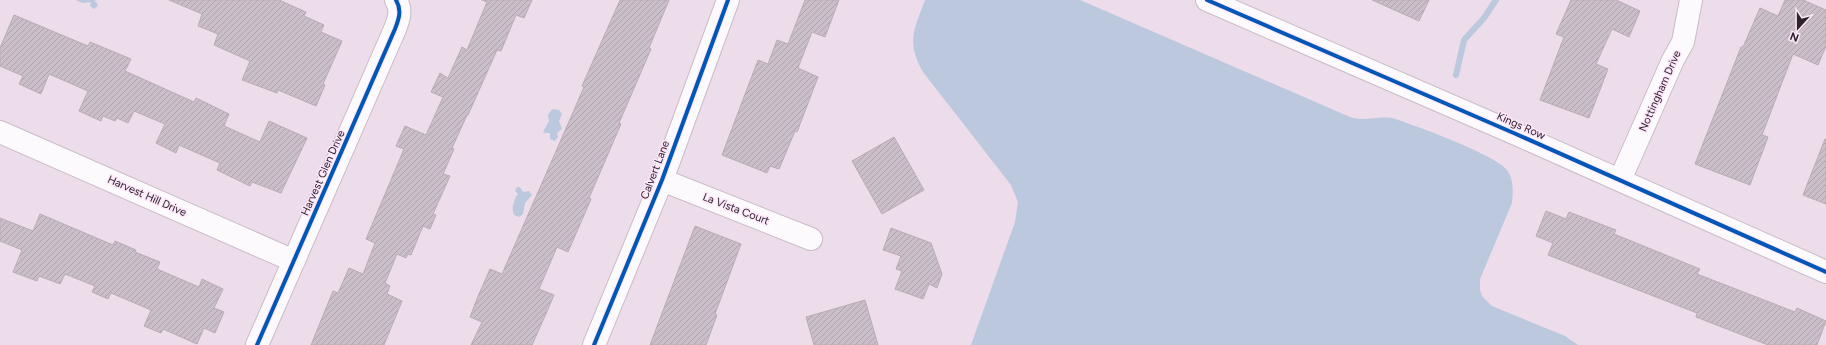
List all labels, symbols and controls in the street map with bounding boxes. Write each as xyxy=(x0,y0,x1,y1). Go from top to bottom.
north arrow xyxy=(1778,8,1818,48)
text: N xyxy=(1788,29,1801,44)
street label: Nottingham Drive xyxy=(1636,48,1684,134)
street label: Kings Row xyxy=(1495,110,1547,143)
street label: Harvest Glen Drive xyxy=(298,128,348,218)
street label: Calvert Lane xyxy=(638,139,672,201)
street label: Harvest Hill Drive xyxy=(106,173,188,219)
street label: La Vista Court xyxy=(701,190,771,228)

